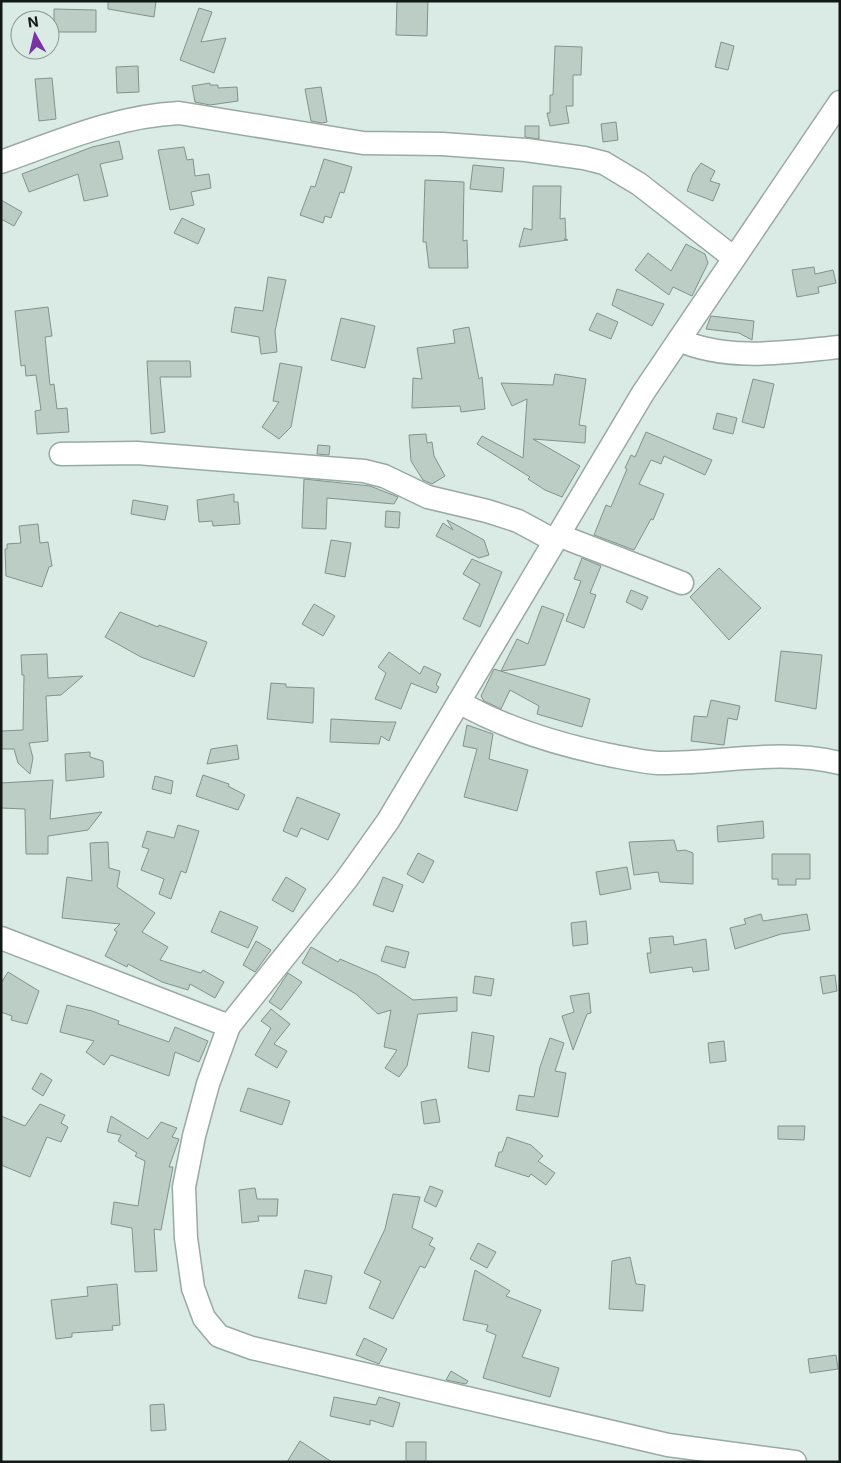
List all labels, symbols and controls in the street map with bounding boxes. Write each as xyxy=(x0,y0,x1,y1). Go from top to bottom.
north arrow xyxy=(10,10,60,60)
text: N xyxy=(27,12,40,31)

